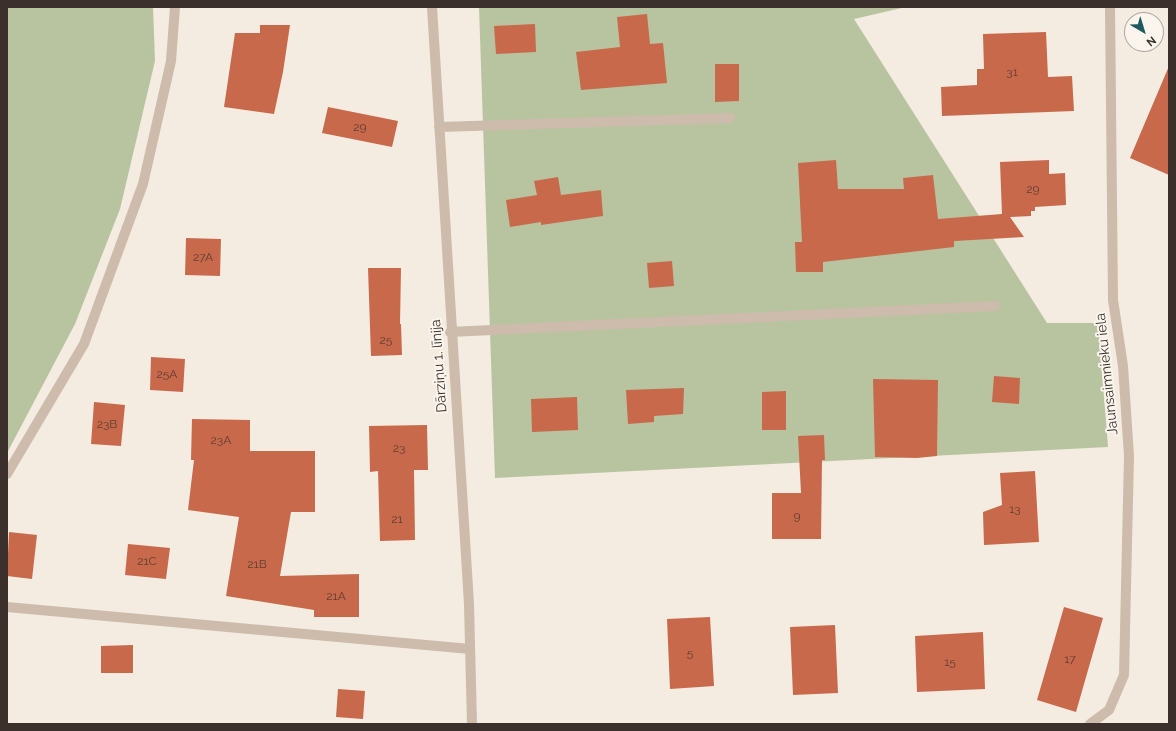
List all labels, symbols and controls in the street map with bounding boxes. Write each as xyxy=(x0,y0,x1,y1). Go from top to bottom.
north arrow xyxy=(1124,12,1164,52)
text: N xyxy=(1144,33,1158,49)
house number: 31 xyxy=(1006,65,1018,79)
house number: 29 xyxy=(353,120,367,134)
house number: 29 xyxy=(1026,182,1040,196)
house number: 27A xyxy=(193,250,213,264)
street label: Jaunsaimnieku iela xyxy=(1092,312,1122,436)
street label: Dārziņu 1. līnija xyxy=(427,319,451,413)
house number: 25 xyxy=(380,333,392,347)
house number: 25A xyxy=(157,367,177,381)
house number: 23B xyxy=(97,417,117,431)
house number: 23A xyxy=(211,433,231,447)
house number: 23 xyxy=(393,441,405,455)
house number: 13 xyxy=(1009,502,1021,516)
house number: 9 xyxy=(793,509,801,523)
house number: 21 xyxy=(391,512,403,526)
house number: 21C xyxy=(137,554,157,568)
house number: 21B xyxy=(247,557,267,571)
house number: 21A xyxy=(326,589,346,603)
house number: 5 xyxy=(687,646,693,660)
house number: 17 xyxy=(1064,652,1076,666)
house number: 15 xyxy=(944,655,956,669)

